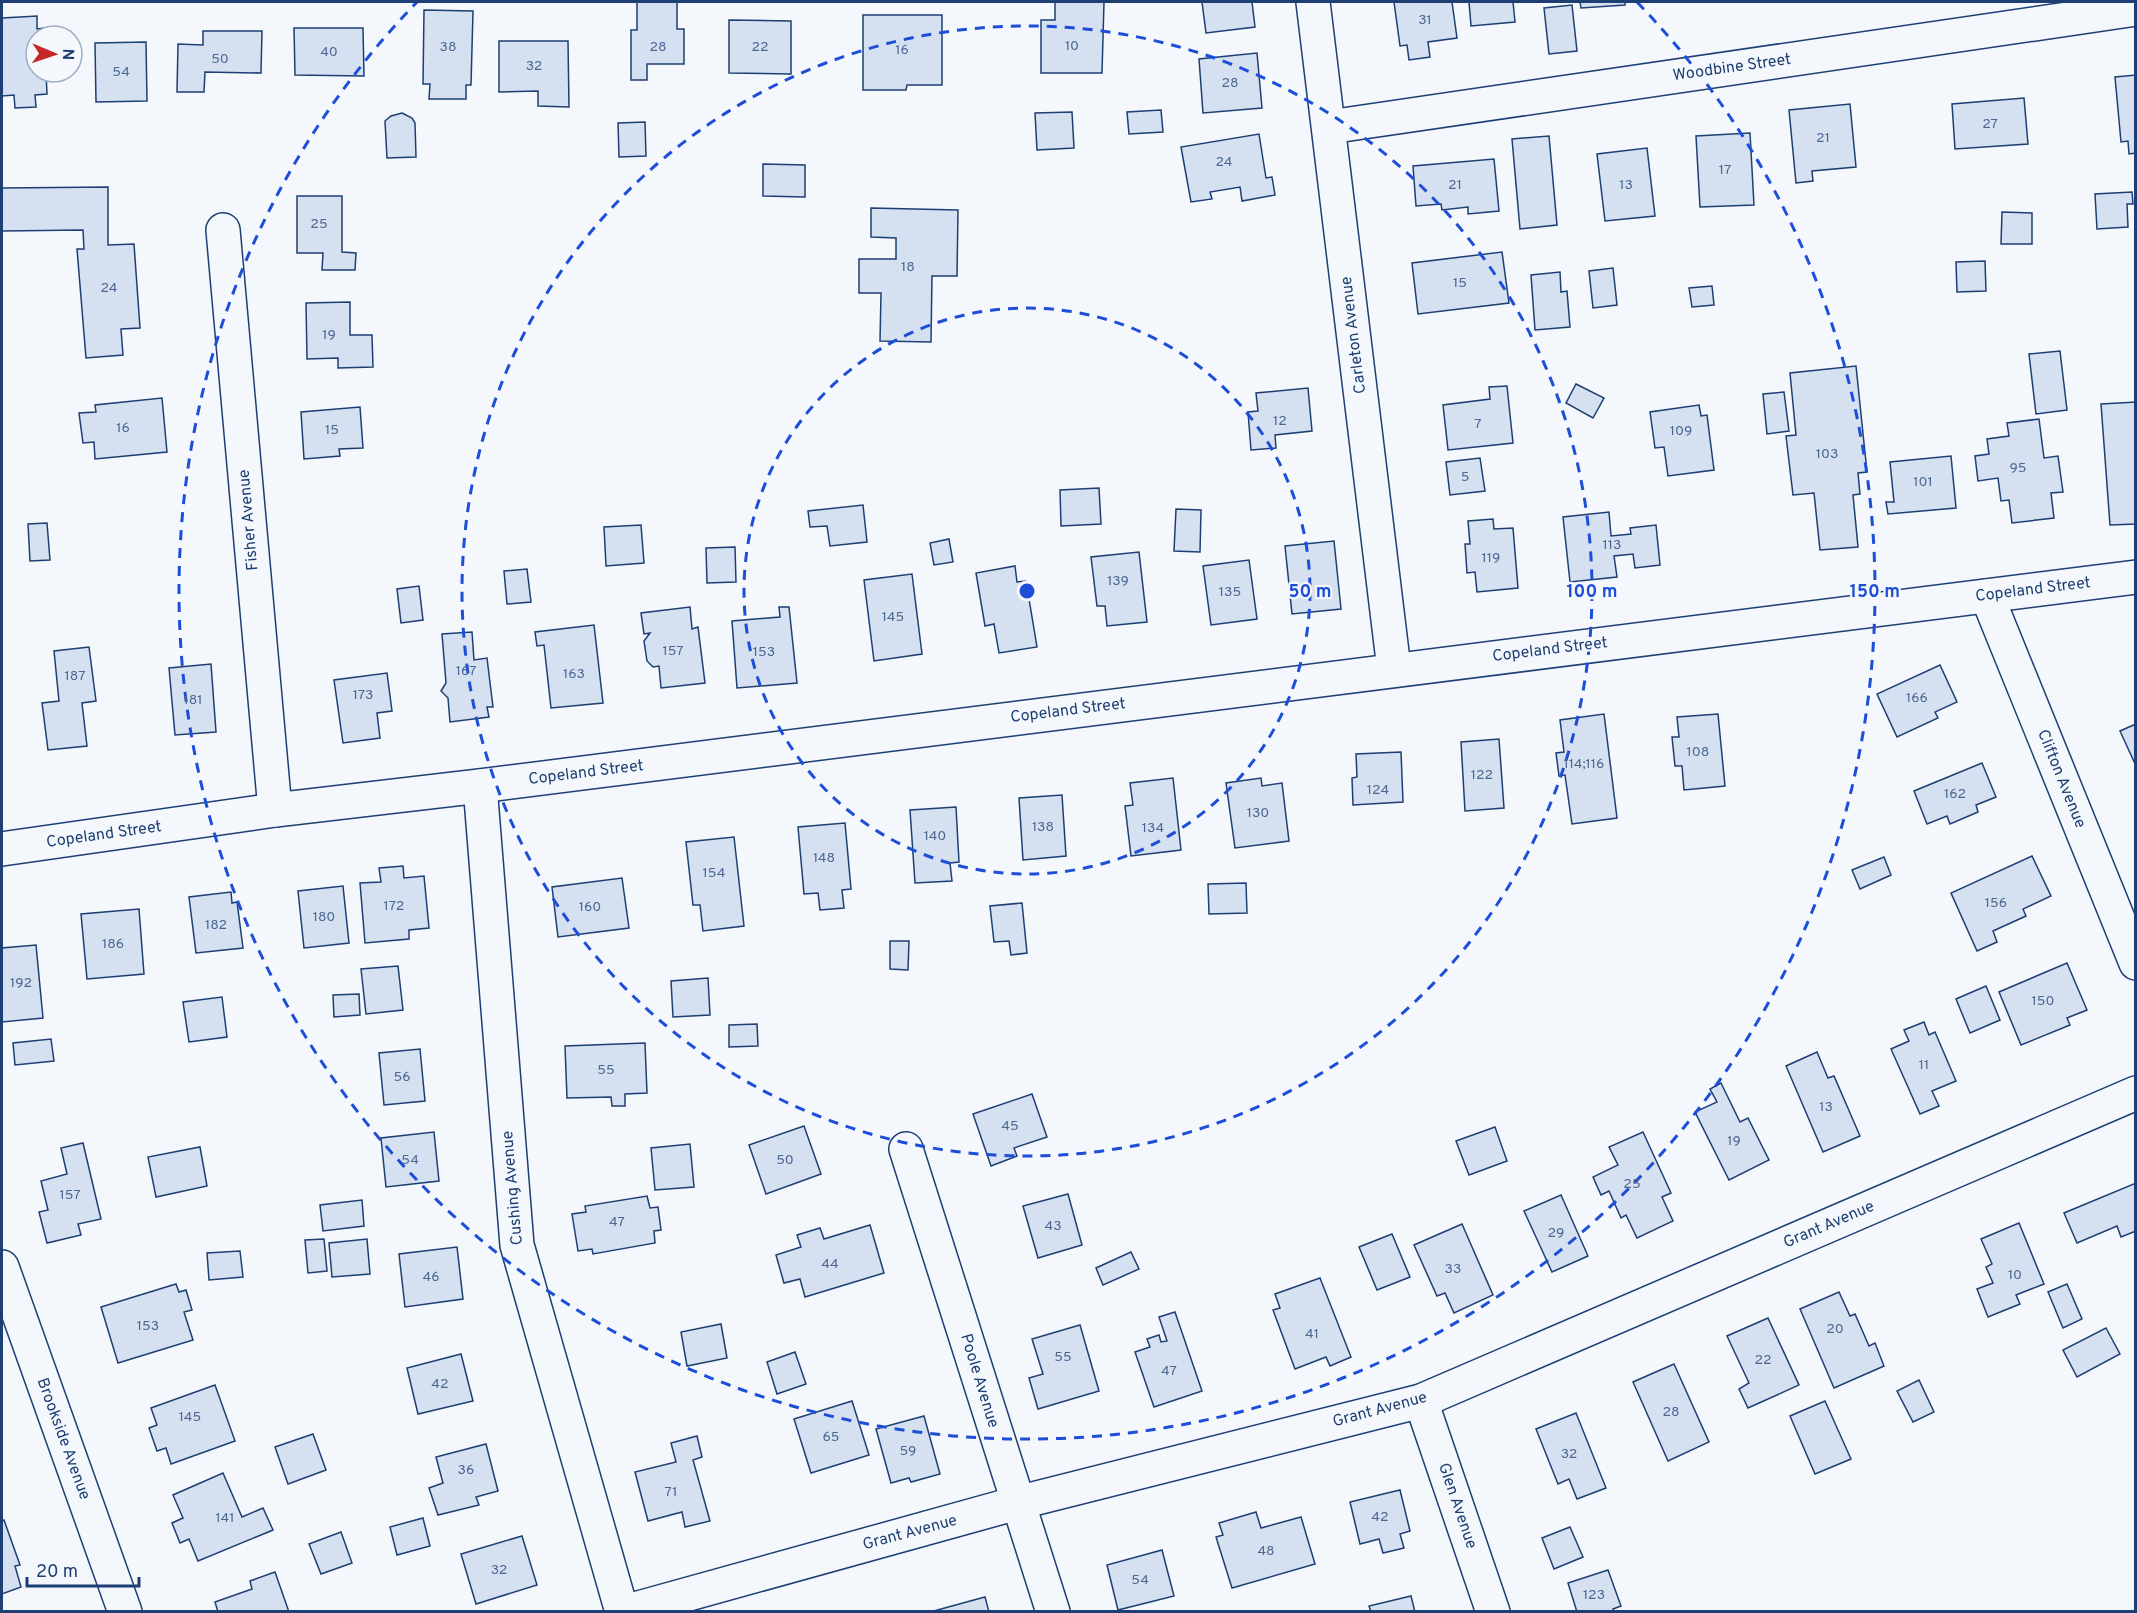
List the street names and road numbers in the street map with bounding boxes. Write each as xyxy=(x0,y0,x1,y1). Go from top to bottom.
street label: Woodbine Street xyxy=(1672,50,1792,86)
street label: Carleton Avenue xyxy=(1337,275,1371,395)
street label: Fisher Avenue xyxy=(235,469,263,571)
street label: Copeland Street xyxy=(1974,573,2092,607)
street label: Copeland Street xyxy=(1491,633,1609,667)
street label: Copeland Street xyxy=(1009,694,1127,728)
street label: Clifton Avenue xyxy=(2032,727,2090,831)
street label: Copeland Street xyxy=(527,756,645,790)
street label: Copeland Street xyxy=(45,817,163,853)
street label: Cushing Avenue xyxy=(498,1130,528,1246)
street label: Grant Avenue xyxy=(1780,1197,1878,1253)
street label: Poole Avenue xyxy=(955,1331,1003,1431)
street label: Brookside Avenue xyxy=(32,1375,94,1503)
street label: Grant Avenue xyxy=(1331,1388,1429,1432)
street label: Glen Avenue xyxy=(1433,1460,1481,1552)
street label: Grant Avenue xyxy=(861,1511,959,1555)

